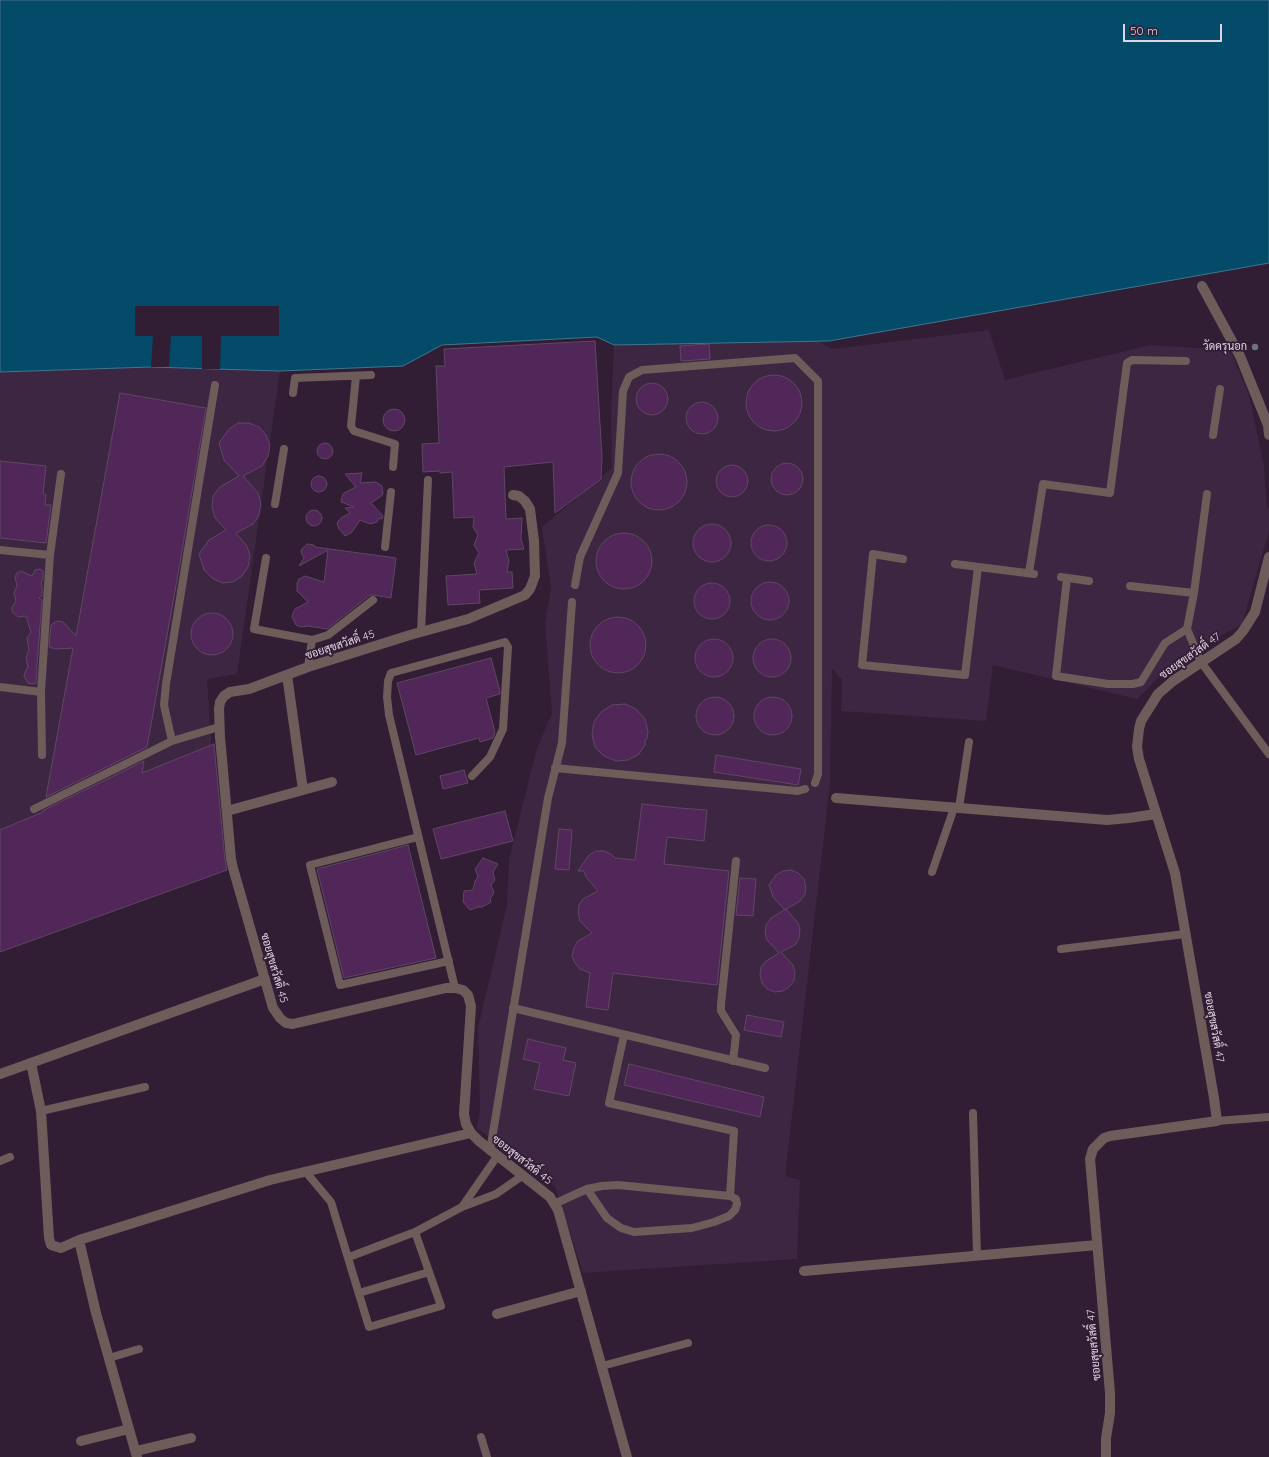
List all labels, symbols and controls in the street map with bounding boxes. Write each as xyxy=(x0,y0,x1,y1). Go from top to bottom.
scale bar xyxy=(1125,16,1224,42)
text: 50 m xyxy=(1130,23,1158,38)
place label: วัดครุนอก xyxy=(1203,340,1247,354)
marker: วัดครุนอก xyxy=(1250,342,1260,352)
street label: ซอยสุขสวัสดิ์ 45 xyxy=(304,628,376,662)
street label: ซอยสุขสวัสดิ์ 47 xyxy=(1157,630,1223,682)
street label: ซอยสุขสวัสดิ์ 45 xyxy=(258,931,290,1005)
street label: ซอยสุขสวัสดิ์ 47 xyxy=(1201,991,1227,1063)
street label: ซอยสุขสวัสดิ์ 45 xyxy=(489,1133,555,1187)
street label: ซอยสุขสวัสดิ์ 47 xyxy=(1084,1309,1104,1381)

